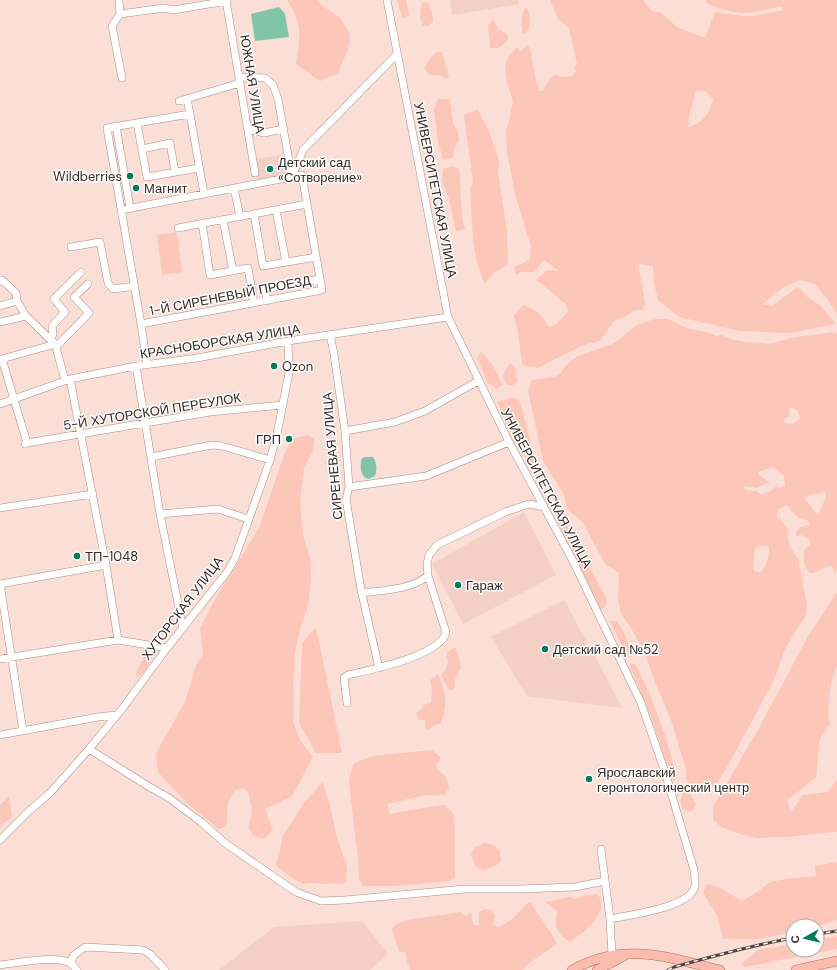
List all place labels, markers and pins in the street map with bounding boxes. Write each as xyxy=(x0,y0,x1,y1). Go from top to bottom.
place label: Детский сад «Сотворение» xyxy=(278,154,362,186)
marker: Детский сад «Сотворение» xyxy=(265,164,275,174)
place label: Wildberries xyxy=(53,168,122,185)
marker: Wildberries xyxy=(125,171,135,181)
place label: Магнит xyxy=(144,180,187,197)
marker: Магнит xyxy=(131,183,141,193)
place label: Ozon xyxy=(282,358,313,375)
marker: Ozon xyxy=(269,361,279,371)
place label: ГРП xyxy=(256,431,281,448)
marker: ГРП xyxy=(284,434,294,444)
place label: ТП-1048 xyxy=(85,548,138,565)
marker: ТП-1048 xyxy=(72,551,82,561)
place label: Гараж xyxy=(466,577,503,594)
marker: Гараж xyxy=(453,580,463,590)
place label: Детский сад №52 xyxy=(553,641,659,658)
marker: Детский сад №52 xyxy=(540,644,550,654)
place label: Ярославский геронтологический центр xyxy=(597,764,749,796)
marker: Ярославский геронтологический центр xyxy=(584,774,594,784)

